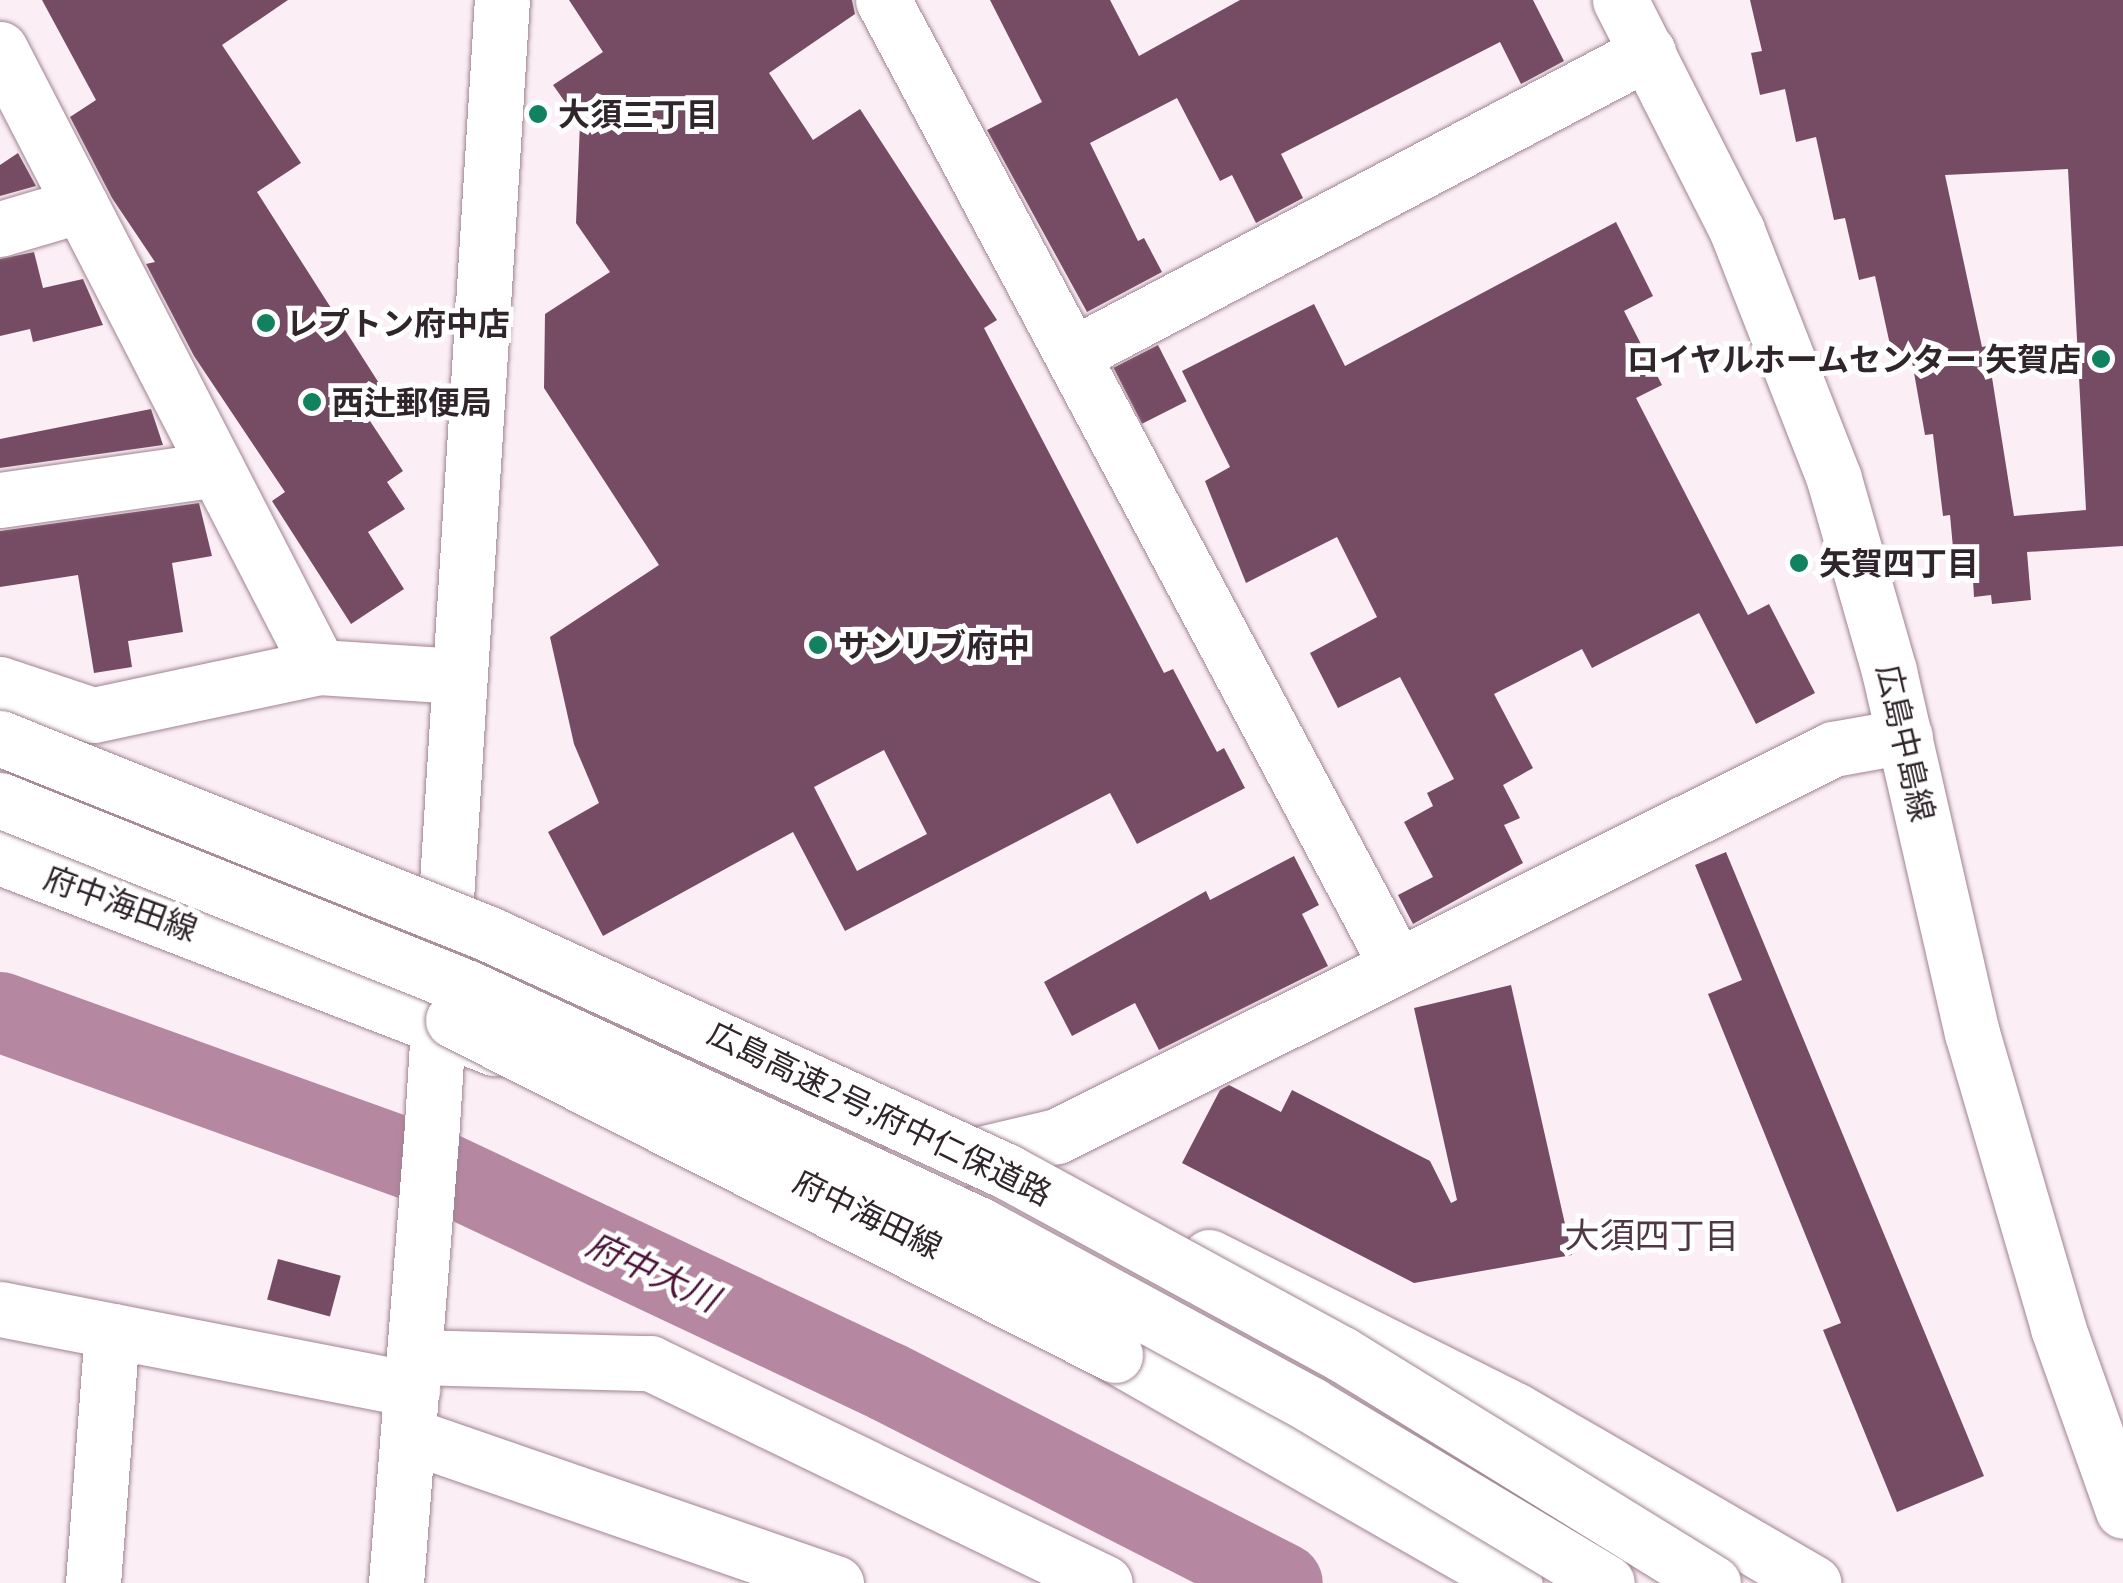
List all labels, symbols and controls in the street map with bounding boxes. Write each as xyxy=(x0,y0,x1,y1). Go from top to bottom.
place label: 大須三丁目 xyxy=(558,95,718,133)
marker: 大須三丁目 xyxy=(527,103,549,125)
place label: レプトン府中店 xyxy=(286,304,510,342)
marker: レプトン府中店 xyxy=(255,312,277,334)
place label: ロイヤルホームセンター 矢賀店 xyxy=(1625,340,2081,378)
marker: ロイヤルホームセンター 矢賀店 xyxy=(2090,348,2112,370)
place label: 西辻郵便局 xyxy=(332,383,492,421)
marker: 西辻郵便局 xyxy=(301,391,323,413)
place label: 矢賀四丁目 xyxy=(1819,544,1979,582)
marker: 矢賀四丁目 xyxy=(1788,552,1810,574)
place label: サンリブ府中 xyxy=(838,626,1030,664)
marker: サンリブ府中 xyxy=(807,634,829,656)
street label: 広島中島線 xyxy=(1869,661,1943,825)
street label: 府中海田線 xyxy=(39,858,203,948)
street label: 広島高速2号;府中仁保道路 xyxy=(702,1013,1058,1213)
street label: 府中海田線 xyxy=(788,1162,948,1266)
district label: 大須四丁目 xyxy=(1565,1214,1739,1256)
water label: 府中大川 xyxy=(581,1222,725,1320)

